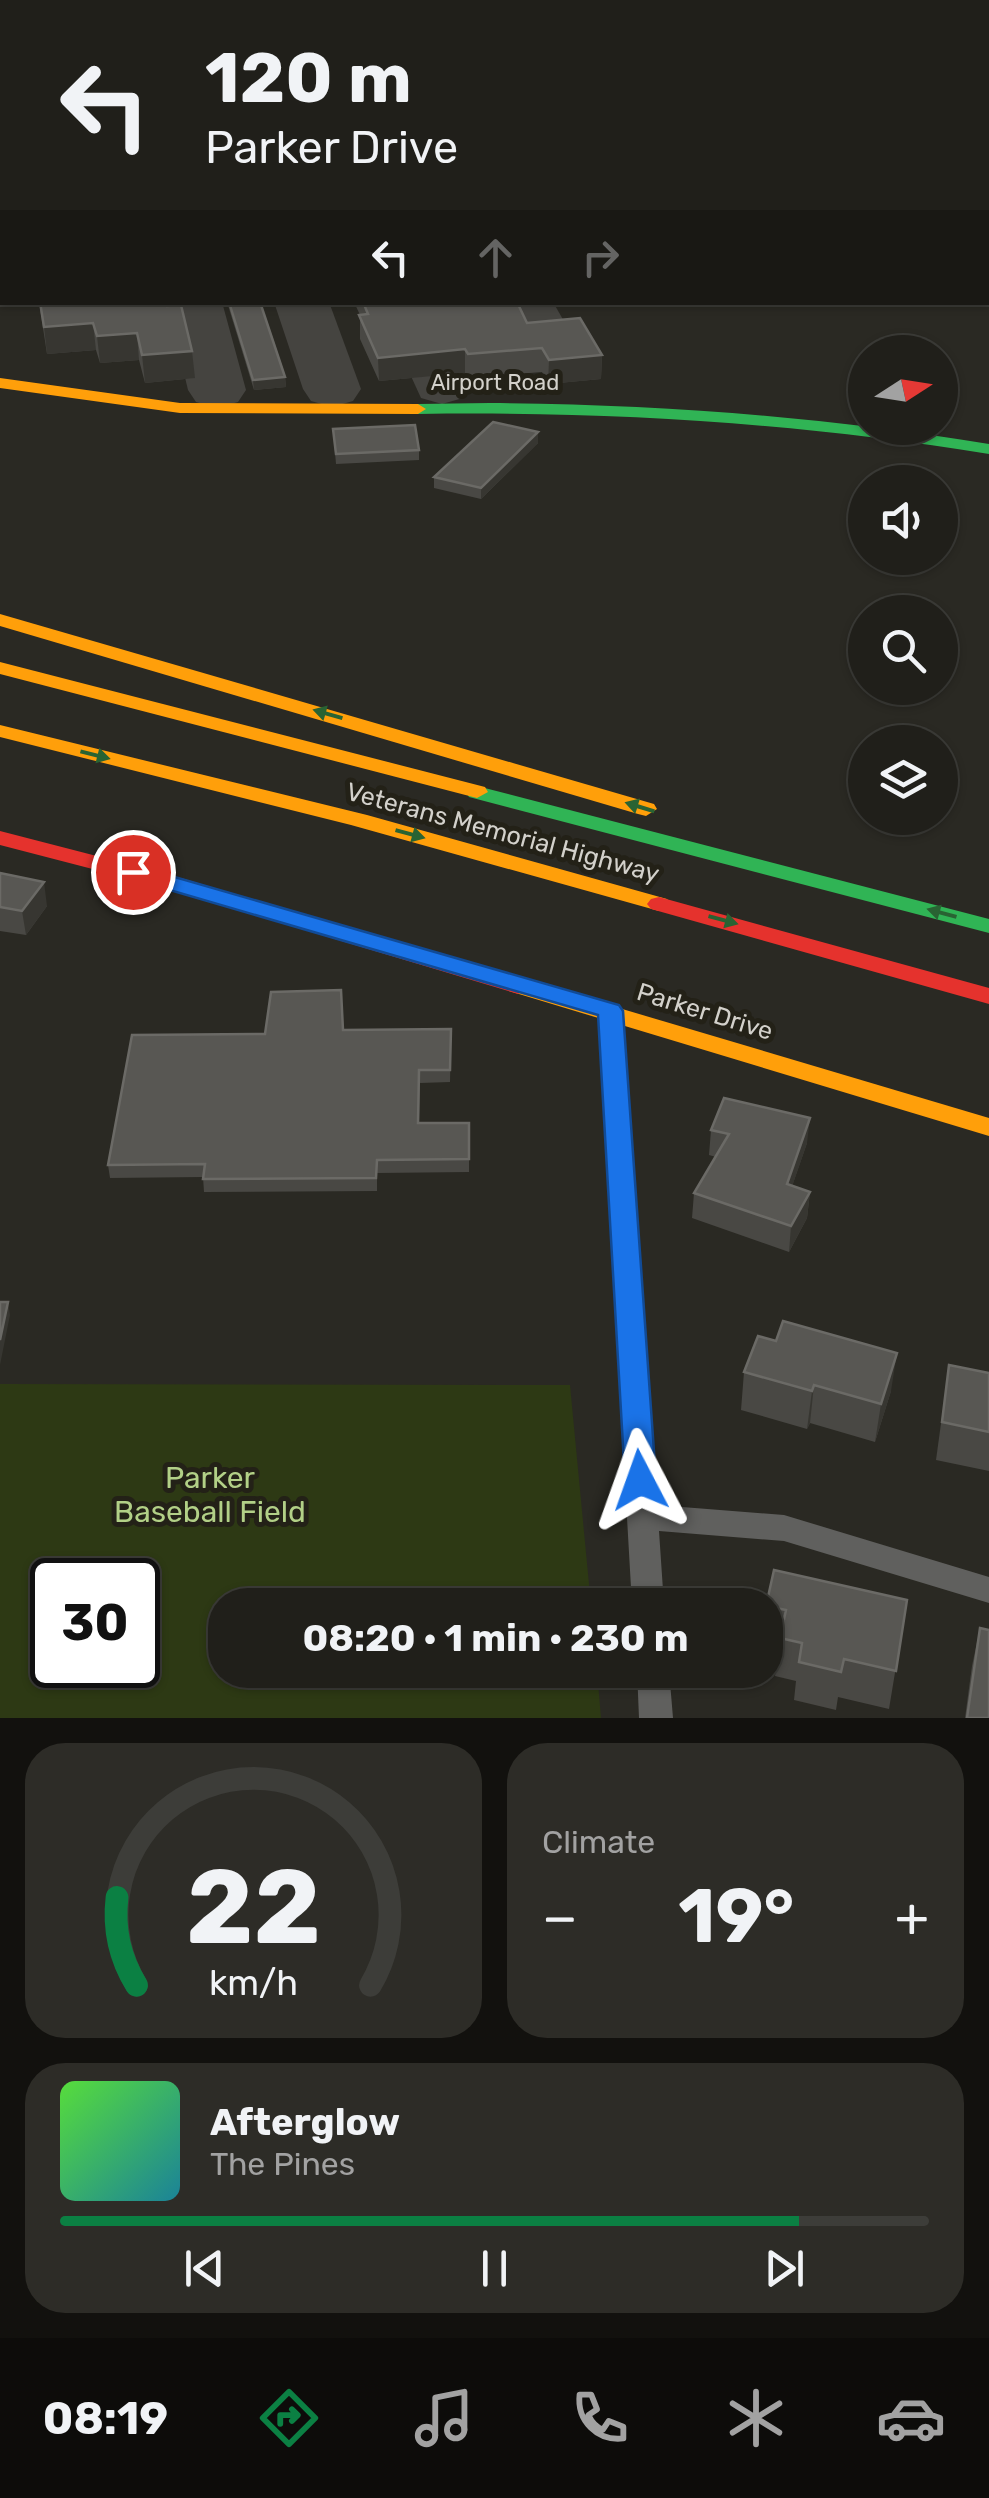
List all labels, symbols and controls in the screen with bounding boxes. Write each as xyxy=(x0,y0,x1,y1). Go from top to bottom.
text: 120 m xyxy=(205,37,412,120)
icon: left xyxy=(40,40,170,170)
text: Parker Drive xyxy=(205,121,458,174)
icon: left xyxy=(363,230,418,285)
icon: ahead xyxy=(468,230,523,285)
icon: right xyxy=(573,230,628,285)
north arrow xyxy=(848,335,958,445)
map controls xyxy=(848,335,958,835)
street label: Airport Road xyxy=(431,369,559,396)
button: sound xyxy=(848,465,958,575)
button: search xyxy=(848,595,958,705)
one-way arrow xyxy=(312,705,343,721)
button: layers xyxy=(848,725,958,835)
one-way arrow xyxy=(80,748,111,763)
street label: Veterans Memorial Highway xyxy=(343,777,663,888)
one-way arrow xyxy=(624,799,654,814)
one-way arrow xyxy=(395,827,426,843)
pin xyxy=(91,830,176,915)
icon: arrive xyxy=(106,845,161,900)
one-way arrow xyxy=(926,905,957,921)
one-way arrow xyxy=(708,913,739,929)
street label: Parker Drive xyxy=(633,977,776,1046)
position arrow xyxy=(588,1428,692,1532)
park label: Parker Baseball Field xyxy=(114,1460,306,1530)
speed limit sign: 30 xyxy=(30,1558,160,1688)
text: 08:20 · 1 min · 230 m xyxy=(302,1615,689,1661)
text: Climate xyxy=(542,1823,655,1861)
text: 22 xyxy=(186,1846,321,1969)
text: 19° xyxy=(678,1872,794,1961)
text: − xyxy=(542,1885,578,1950)
text: + xyxy=(895,1885,929,1950)
text: km/h xyxy=(209,1962,298,2004)
text: Afterglow xyxy=(210,2099,400,2145)
text: The Pines xyxy=(210,2145,355,2183)
icon: previous xyxy=(177,2241,232,2296)
icon: pause xyxy=(467,2241,522,2296)
icon: next xyxy=(757,2241,812,2296)
icon: directions xyxy=(254,2383,324,2453)
icon: music xyxy=(409,2383,479,2453)
icon: phone xyxy=(565,2383,635,2453)
icon: climate xyxy=(721,2383,791,2453)
icon: car xyxy=(876,2383,946,2453)
text: 08:19 xyxy=(43,2392,168,2445)

